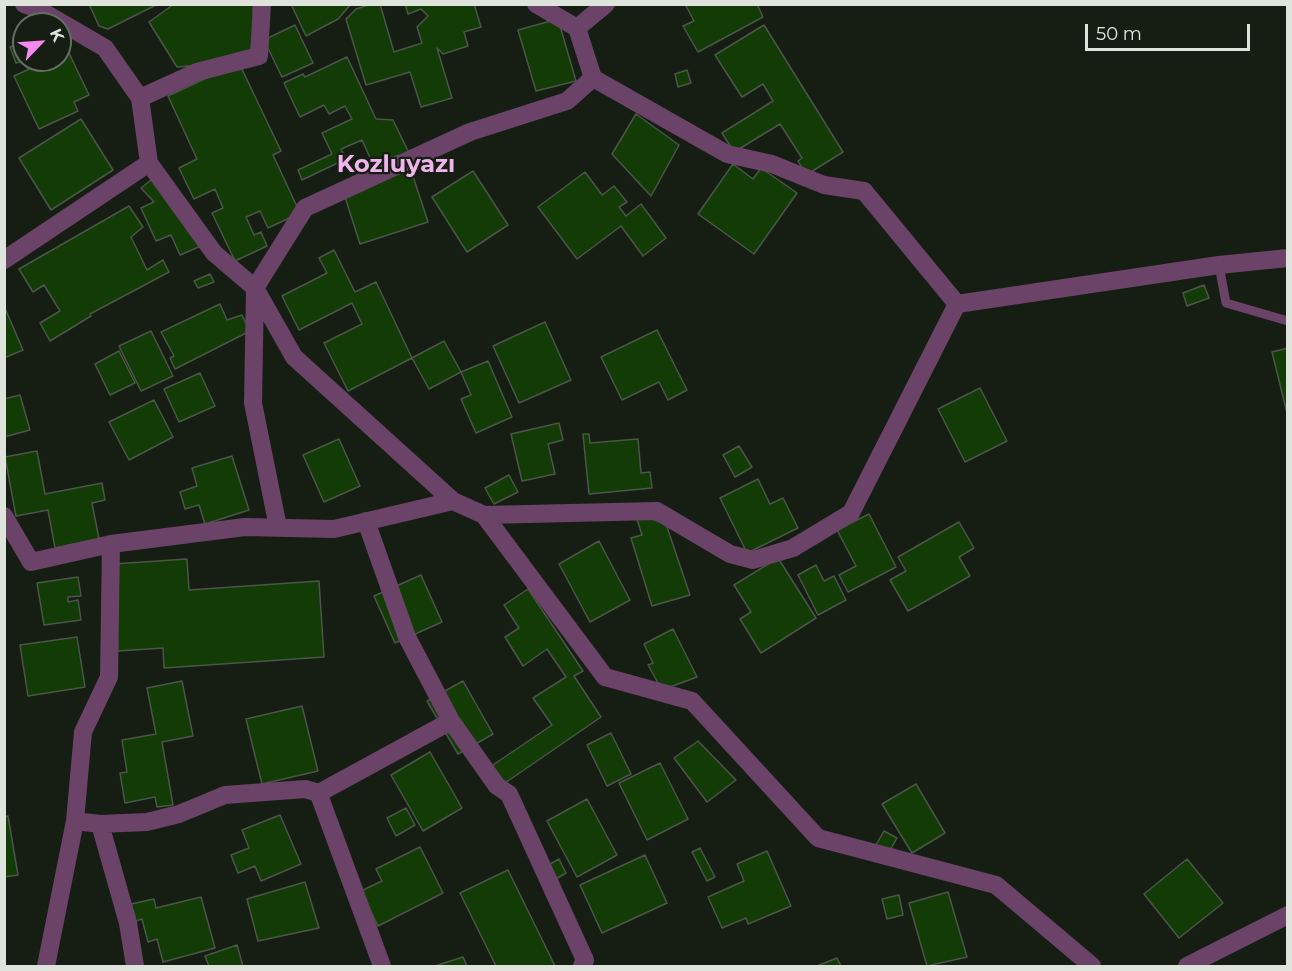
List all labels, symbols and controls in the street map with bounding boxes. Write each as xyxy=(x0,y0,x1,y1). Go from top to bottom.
north arrow xyxy=(12,12,72,72)
scale bar xyxy=(1088,12,1253,50)
text: 50 m xyxy=(1096,23,1142,45)
text: K xyxy=(46,26,68,44)
district label: Kozluyazı xyxy=(337,151,455,179)

